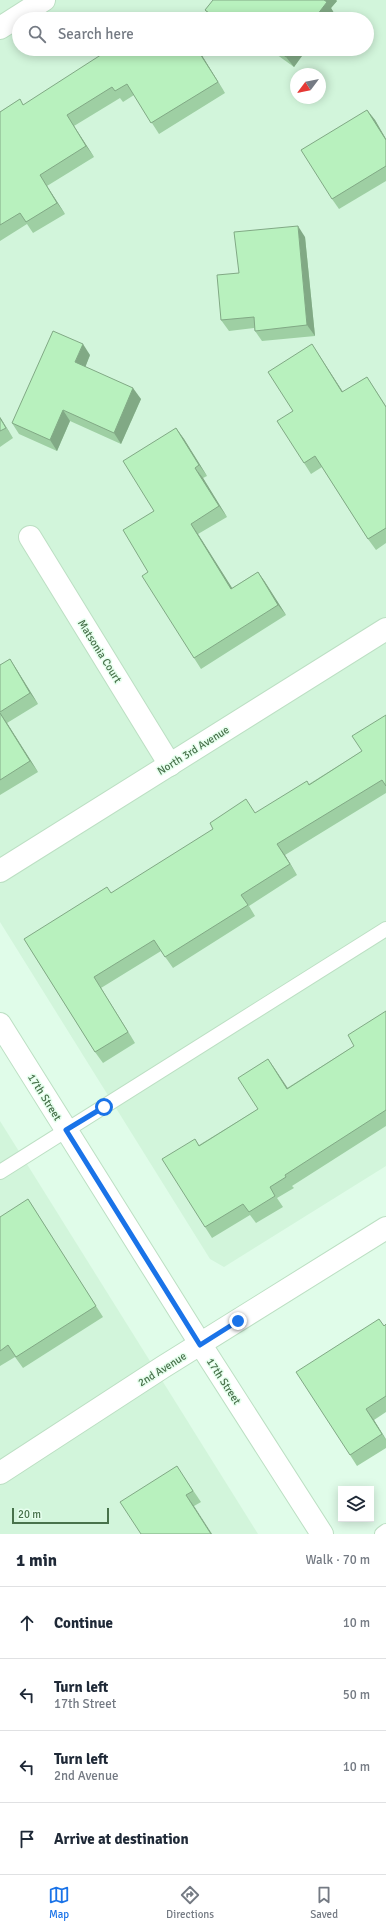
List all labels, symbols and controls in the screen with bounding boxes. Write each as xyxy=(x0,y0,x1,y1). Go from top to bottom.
search box xyxy=(12,12,374,56)
icon: search xyxy=(26,23,48,45)
text: Search here xyxy=(58,25,134,43)
north arrow xyxy=(290,68,326,104)
street label: Matsonia Court xyxy=(75,617,124,685)
street label: North 3rd Avenue xyxy=(155,723,232,778)
street label: 17th Street xyxy=(25,1071,64,1123)
route start xyxy=(95,1098,113,1116)
route end xyxy=(229,1312,247,1330)
street label: 2nd Avenue xyxy=(136,1349,189,1389)
street label: 17th Street xyxy=(204,1356,243,1407)
map controls xyxy=(338,1486,374,1522)
button: layers xyxy=(338,1486,374,1522)
scale bar xyxy=(12,1506,109,1525)
text: 20 m xyxy=(18,1508,41,1521)
text: 1 min xyxy=(16,1550,57,1571)
text: Walk · 70 m xyxy=(306,1552,370,1568)
icon: ahead xyxy=(16,1612,38,1634)
text: Continue xyxy=(54,1614,113,1632)
text: 10 m xyxy=(343,1615,370,1631)
text: Turn left xyxy=(54,1678,108,1696)
icon: left xyxy=(16,1684,38,1706)
text: 50 m xyxy=(343,1687,370,1703)
text: 17th Street xyxy=(54,1696,116,1712)
text: Turn left xyxy=(54,1750,108,1768)
icon: left xyxy=(16,1756,38,1778)
text: 10 m xyxy=(343,1759,370,1775)
text: 2nd Avenue xyxy=(54,1768,119,1784)
icon: arrive xyxy=(16,1828,38,1850)
text: Arrive at destination xyxy=(54,1830,189,1848)
tab: Map xyxy=(48,1884,70,1921)
tab: Directions xyxy=(166,1884,214,1921)
tab: Saved xyxy=(310,1884,338,1921)

